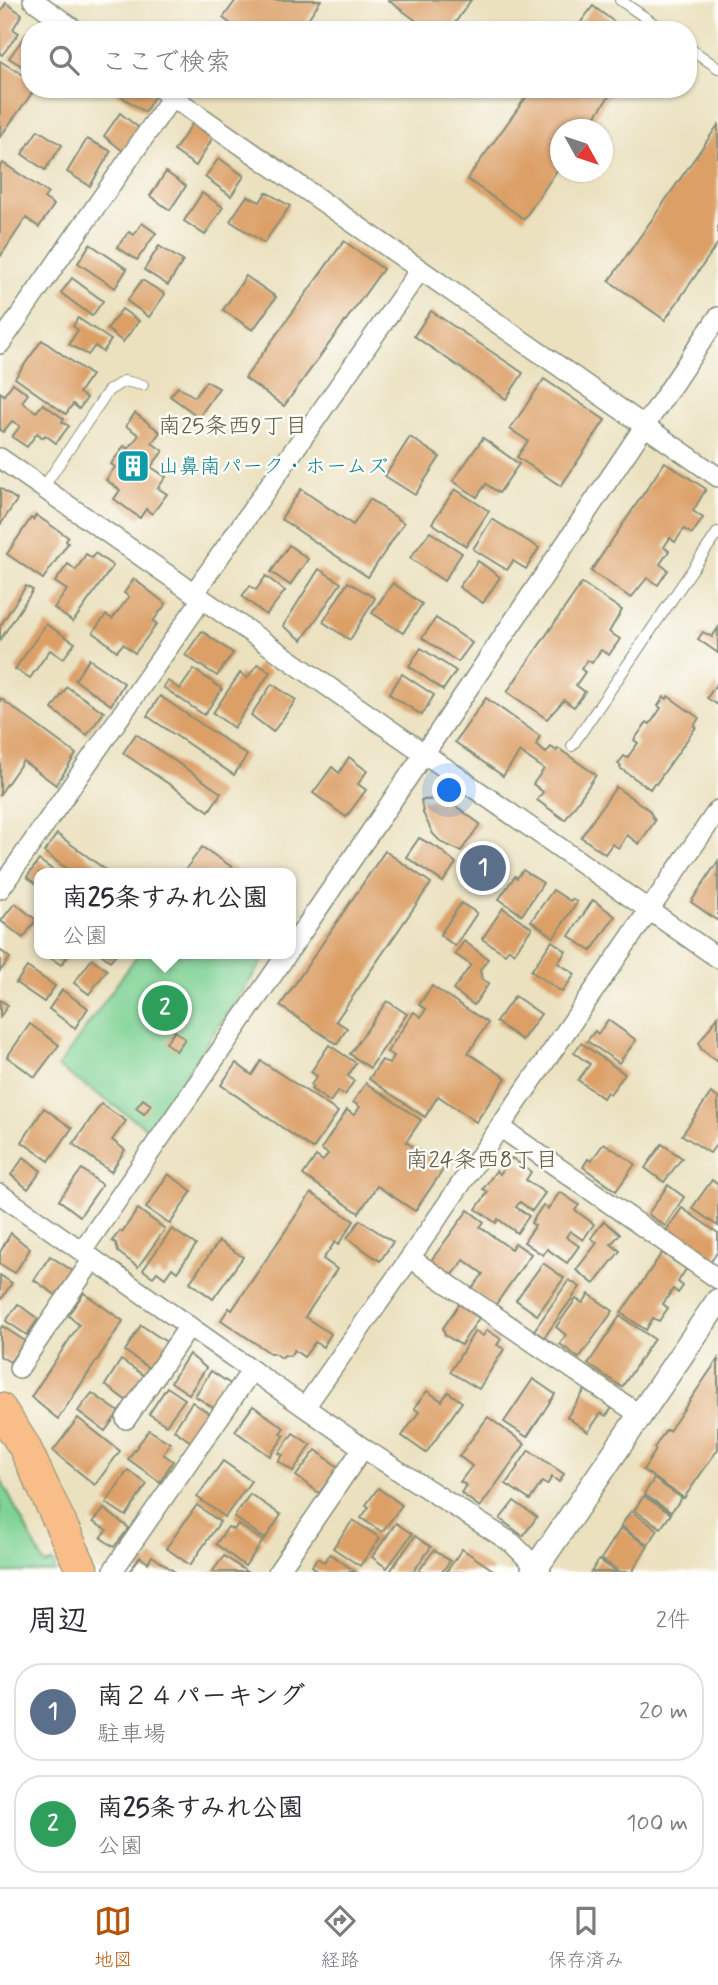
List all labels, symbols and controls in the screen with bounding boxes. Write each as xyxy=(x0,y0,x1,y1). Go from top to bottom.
search box xyxy=(21,21,697,98)
icon: search xyxy=(45,41,83,79)
text: ここで検索 xyxy=(101,46,231,80)
north arrow xyxy=(550,119,613,182)
district label: 南25条西9丁目 xyxy=(158,412,308,442)
building icon: 山鼻南パーク・ホームズ xyxy=(114,447,152,485)
place label: 山鼻南パーク・ホームズ xyxy=(158,453,388,481)
your location xyxy=(432,773,466,807)
pin: 1 xyxy=(460,842,506,894)
popup xyxy=(34,868,296,959)
text: 南25条すみれ公園 xyxy=(62,882,268,916)
text: 公園 xyxy=(62,922,108,952)
pin: 2 xyxy=(142,982,188,1034)
district label: 南24条西8丁目 xyxy=(405,1146,559,1176)
text: 周辺 xyxy=(28,1602,88,1641)
text: 2件 xyxy=(656,1606,690,1636)
text: 南２４パーキング xyxy=(97,1680,305,1714)
text: 1 xyxy=(48,1697,58,1727)
text: 20 m xyxy=(639,1697,688,1727)
text: 駐車場 xyxy=(97,1720,166,1750)
text: 南25条すみれ公園 xyxy=(97,1792,304,1826)
text: 2 xyxy=(47,1809,59,1839)
text: 100 m xyxy=(626,1809,688,1839)
text: 公園 xyxy=(97,1832,143,1862)
tab: 地図 xyxy=(94,1902,132,1973)
tab: 経路 xyxy=(321,1902,359,1973)
tab: 保存済み xyxy=(548,1902,624,1973)

